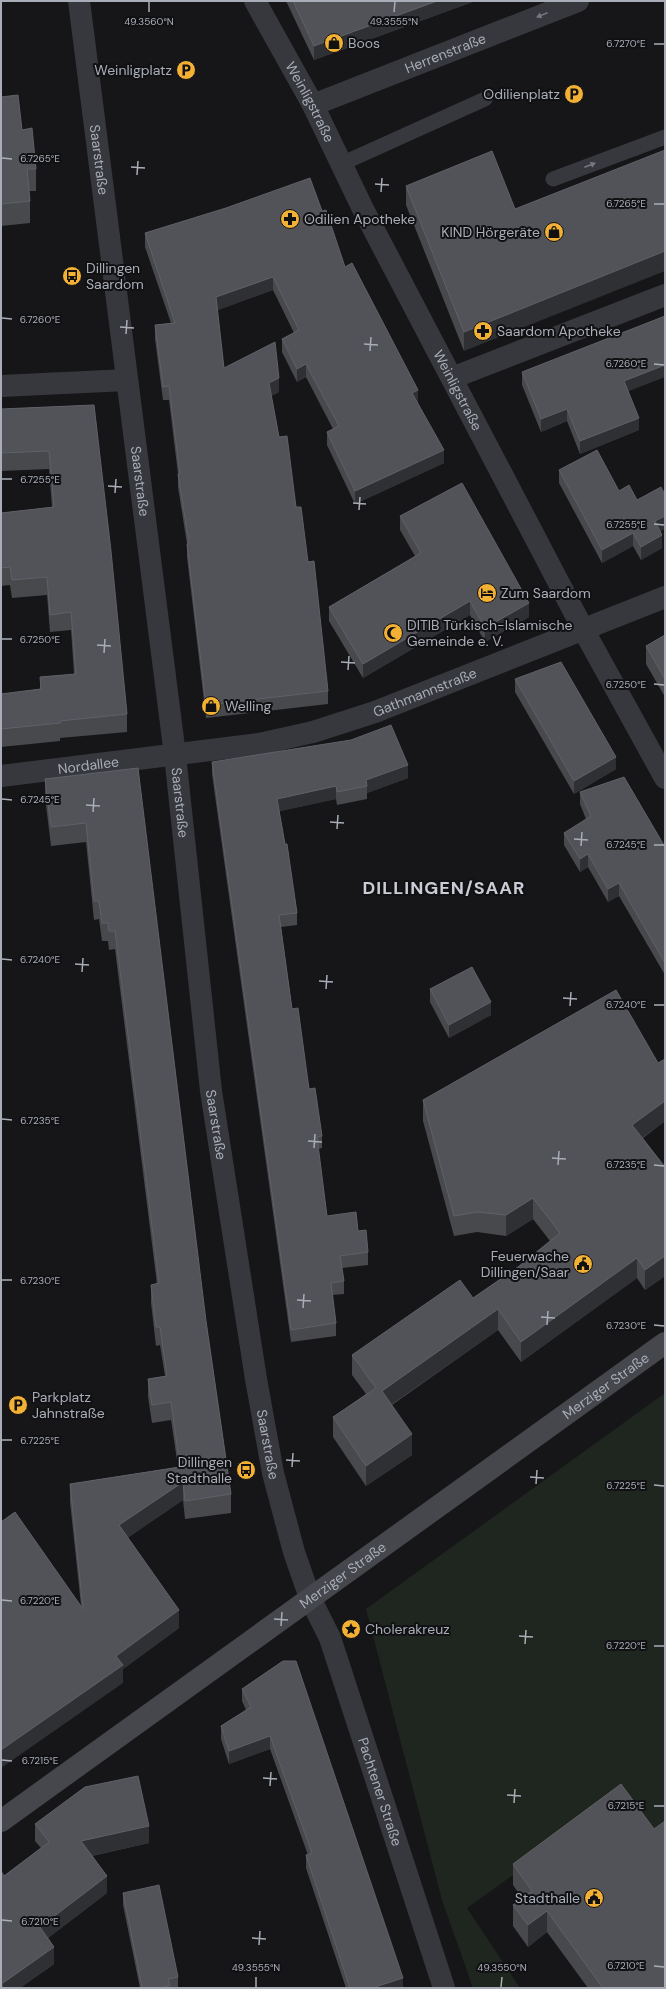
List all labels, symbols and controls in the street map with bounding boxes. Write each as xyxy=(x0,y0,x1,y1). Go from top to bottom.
one-way arrow xyxy=(536,13,548,19)
text: 49.3560°N xyxy=(124,15,174,28)
text: 49.3555°N xyxy=(370,15,418,28)
street label: Herrenstraße xyxy=(402,29,488,77)
shop icon: Boos xyxy=(323,32,345,54)
place label: Boos xyxy=(348,34,380,52)
text: 6.7270°E xyxy=(606,37,646,50)
street label: Weinligstraße xyxy=(282,58,339,145)
parking icon: Weinligplatz xyxy=(175,59,197,81)
place label: Weinligplatz xyxy=(94,61,172,79)
parking icon: Odilienplatz xyxy=(563,83,585,105)
place label: Odilienplatz xyxy=(483,85,560,103)
street label: Saarstraße xyxy=(86,124,113,196)
text: 6.7265°E xyxy=(20,152,60,165)
one-way arrow xyxy=(584,162,596,168)
text: 6.7265°E xyxy=(606,197,646,210)
pharmacy icon: Odilien Apotheke xyxy=(279,208,301,230)
place label: Odilien Apotheke xyxy=(304,210,415,228)
shop icon: KIND Hörgeräte xyxy=(543,221,565,243)
place label: KIND Hörgeräte xyxy=(441,223,540,241)
place label: Dillingen Saardom xyxy=(86,259,144,293)
bus stop icon: Dillingen Saardom xyxy=(61,265,83,287)
text: 6.7260°E xyxy=(20,313,61,326)
pharmacy icon: Saardom Apotheke xyxy=(472,320,494,342)
place label: Saardom Apotheke xyxy=(497,322,621,340)
street label: Weinligstraße xyxy=(429,347,486,434)
text: 6.7260°E xyxy=(606,357,647,370)
street label: Saarstraße xyxy=(127,445,154,517)
text: 6.7255°E xyxy=(20,473,60,486)
text: 6.7255°E xyxy=(606,518,646,531)
hotel icon: Zum Saardom xyxy=(476,582,498,604)
place label: Zum Saardom xyxy=(501,584,591,602)
place label: DITIB Türkisch-Islamische Gemeinde e. V. xyxy=(407,616,573,650)
mosque icon: DITIB Türkisch-Islamische Gemeinde e. V. xyxy=(382,622,404,644)
text: 6.7250°E xyxy=(20,633,61,646)
street label: Gathmannstraße xyxy=(370,664,479,721)
text: 6.7250°E xyxy=(606,678,647,691)
shop icon: Welling xyxy=(200,695,222,717)
place label: Welling xyxy=(225,697,271,715)
street label: Nordallee xyxy=(57,752,120,778)
street label: Saarstraße xyxy=(167,767,193,839)
text: 6.7245°E xyxy=(20,793,60,806)
text: 6.7245°E xyxy=(606,838,646,851)
district label: DILLINGEN/SAAR xyxy=(363,876,525,900)
text: 6.7240°E xyxy=(20,953,60,966)
text: 6.7240°E xyxy=(606,998,646,1011)
street label: Saarstraße xyxy=(202,1088,231,1161)
text: 6.7235°E xyxy=(20,1114,60,1127)
text: 6.7235°E xyxy=(606,1158,646,1171)
place label: Feuerwache Dillingen/Saar xyxy=(481,1247,569,1281)
public building icon: Feuerwache Dillingen/Saar xyxy=(572,1253,594,1275)
text: 6.7230°E xyxy=(20,1274,60,1287)
text: 6.7230°E xyxy=(606,1319,646,1332)
street label: Merziger Straße xyxy=(559,1348,653,1423)
place label: Parkplatz Jahnstraße xyxy=(32,1388,105,1422)
parking icon: Parkplatz Jahnstraße xyxy=(7,1394,29,1416)
street label: Saarstraße xyxy=(253,1408,283,1481)
text: 6.7225°E xyxy=(20,1434,60,1447)
place label: Dillingen Stadthalle xyxy=(167,1453,232,1487)
bus stop icon: Dillingen Stadthalle xyxy=(235,1459,257,1481)
text: 6.7225°E xyxy=(606,1479,646,1492)
street label: Merziger Straße xyxy=(296,1538,390,1612)
text: 6.7220°E xyxy=(20,1594,60,1607)
place icon: Cholerakreuz xyxy=(340,1618,362,1640)
place label: Cholerakreuz xyxy=(365,1620,450,1638)
text: 6.7220°E xyxy=(606,1639,646,1652)
street label: Pachtener Straße xyxy=(354,1735,406,1848)
text: 6.7215°E xyxy=(22,1754,59,1767)
text: 6.7215°E xyxy=(608,1799,645,1812)
public building icon: Stadthalle xyxy=(583,1887,605,1909)
place label: Stadthalle xyxy=(515,1889,580,1907)
text: 6.7210°E xyxy=(21,1915,59,1928)
text: 6.7210°E xyxy=(607,1959,645,1972)
text: 49.3555°N xyxy=(232,1961,280,1974)
text: 49.3550°N xyxy=(477,1961,527,1974)

